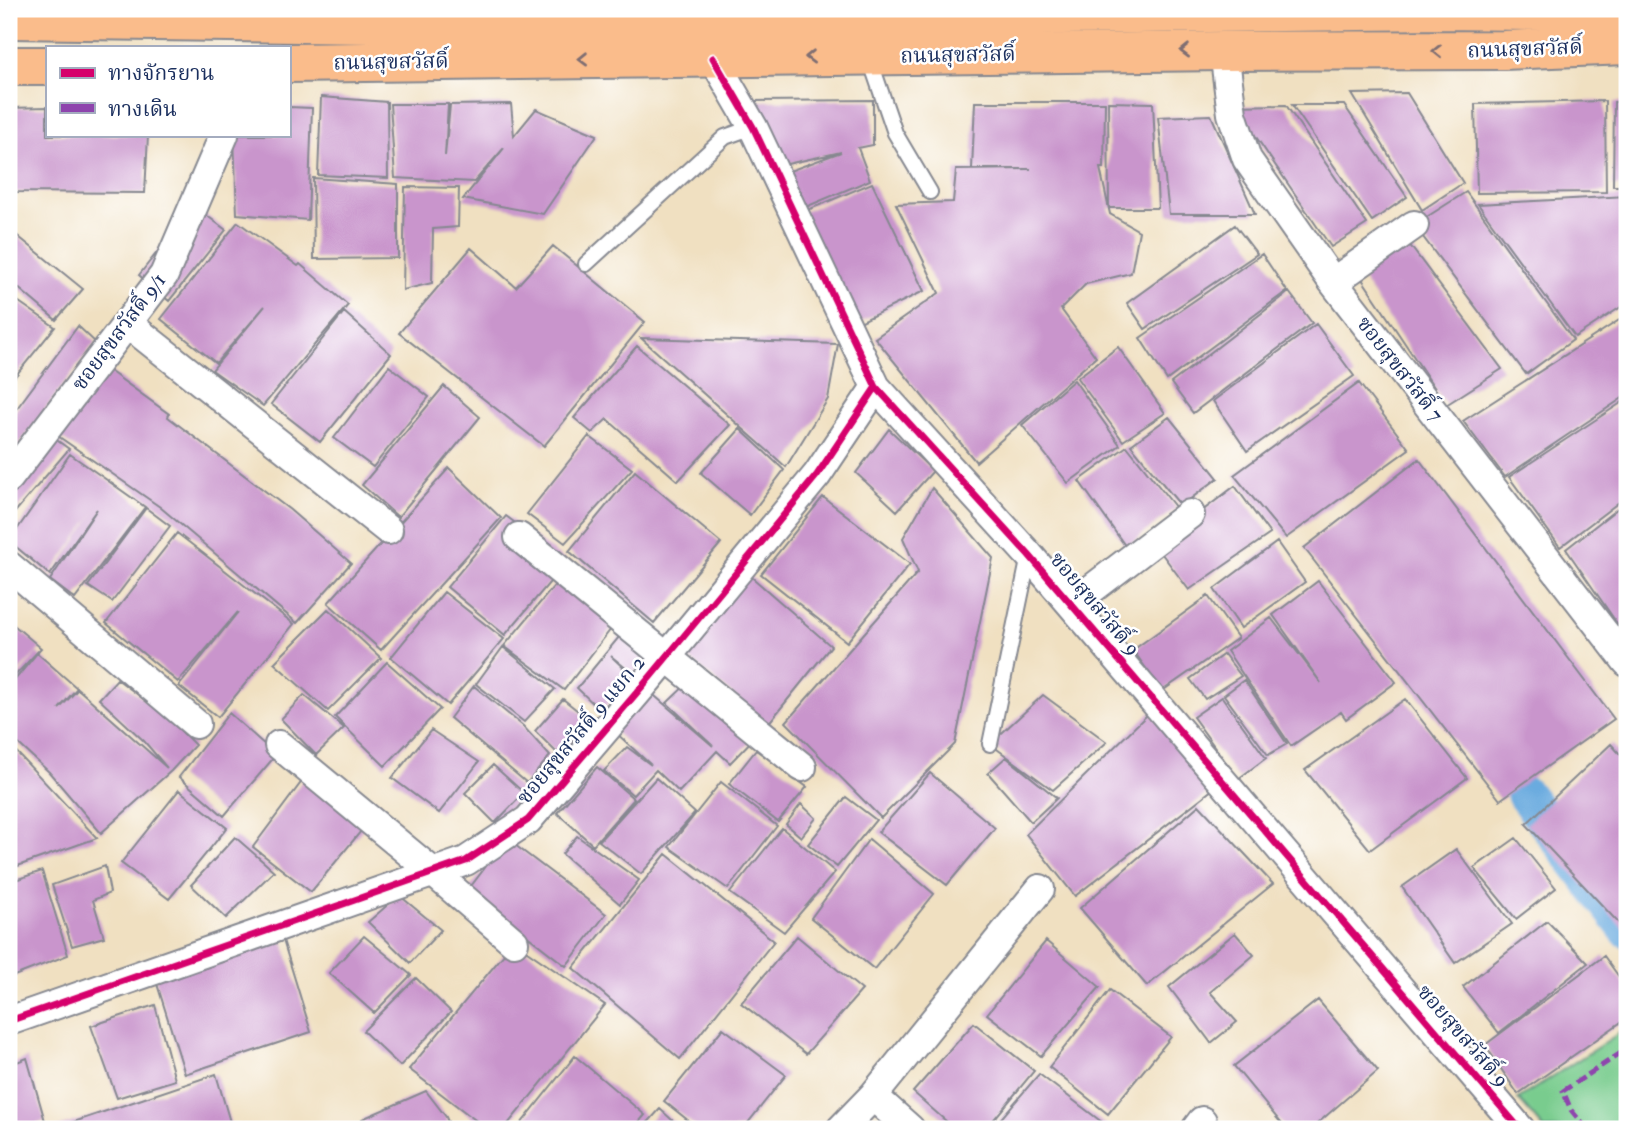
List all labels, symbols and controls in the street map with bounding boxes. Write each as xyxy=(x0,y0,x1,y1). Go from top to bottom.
street label: ถนนสุขสวัสดิ์ xyxy=(1467,31,1584,65)
street label: ถนนสุขสวัสดิ์ xyxy=(900,38,1017,70)
one-way arrow xyxy=(1179,43,1189,59)
one-way arrow xyxy=(1431,43,1441,59)
street label: ถนนสุขสวัสดิ์ xyxy=(333,45,450,77)
legend xyxy=(46,46,290,136)
one-way arrow xyxy=(804,49,815,64)
one-way arrow xyxy=(577,52,588,67)
text: ทางจักรยาน xyxy=(108,60,215,87)
text: ทางเดิน xyxy=(108,96,177,123)
street label: ซอยสุขสวัสดิ์ 9/1 xyxy=(64,266,172,396)
street label: ซอยสุขสวัสดิ์ 7 xyxy=(1350,309,1452,427)
street label: ซอยสุขสวัสดิ์ 9 xyxy=(1044,545,1148,661)
street label: ซอยสุขสวัสดิ์ 9 แยก 2 xyxy=(509,648,651,810)
street label: ซอยสุขสวัสดิ์ 9 xyxy=(1411,977,1517,1093)

